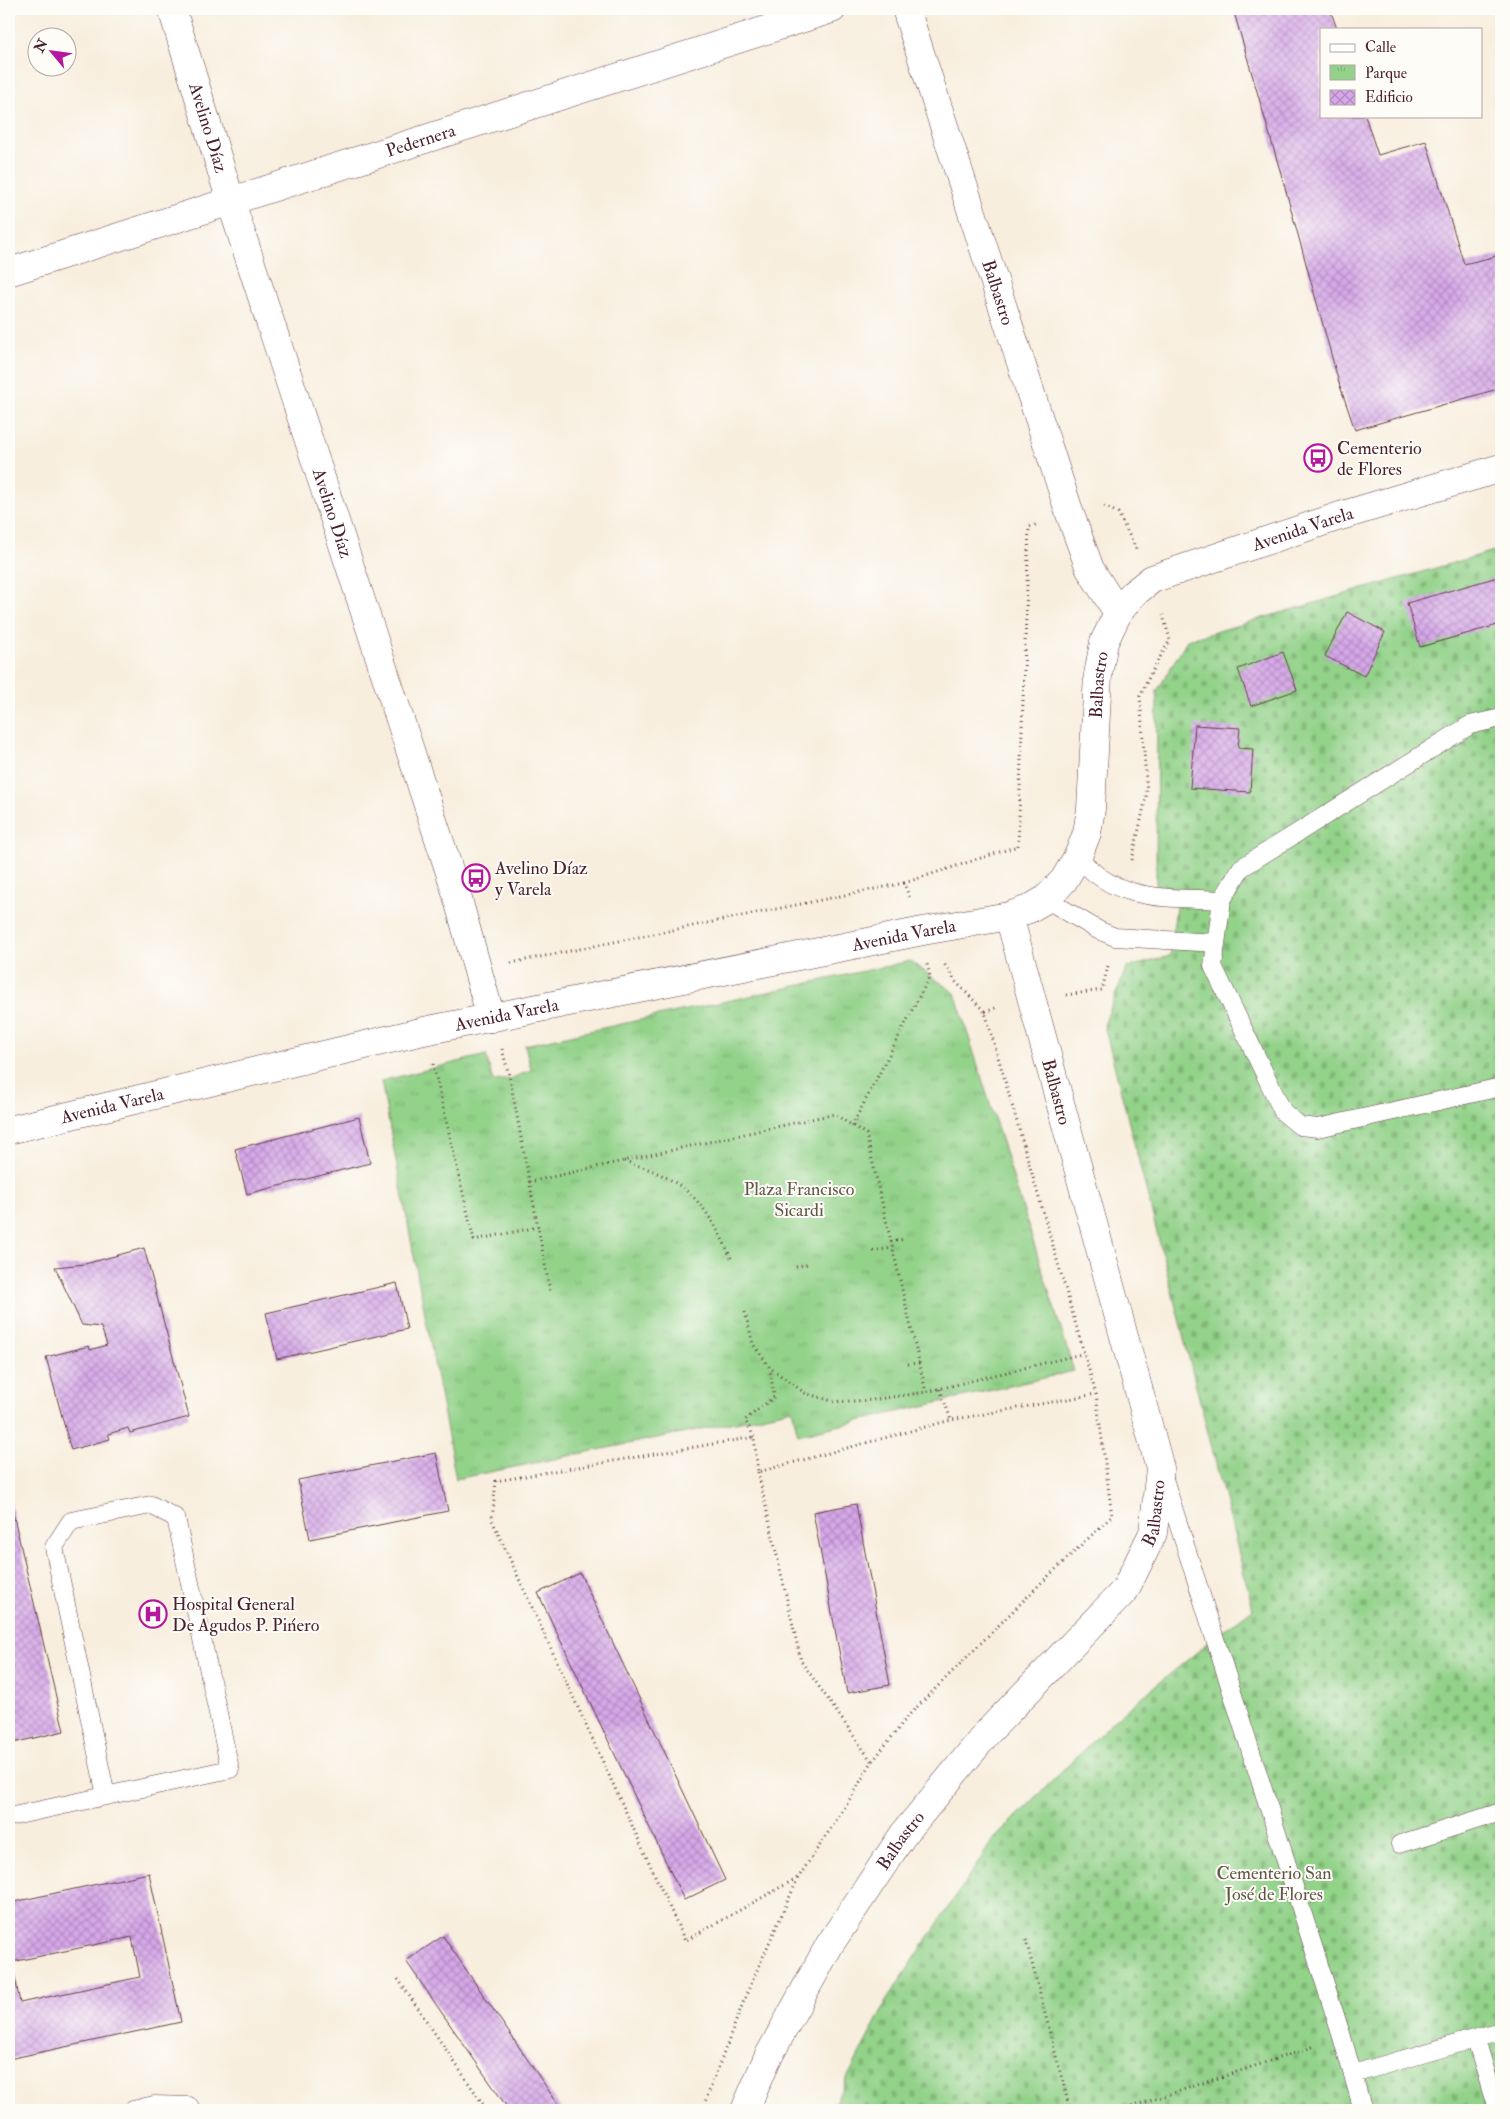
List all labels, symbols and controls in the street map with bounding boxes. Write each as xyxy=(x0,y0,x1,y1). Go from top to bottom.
north arrow xyxy=(28,28,78,78)
legend xyxy=(1320,28,1482,118)
text: N xyxy=(30,36,52,56)
text: Calle xyxy=(1365,38,1396,57)
text: Parque xyxy=(1365,64,1407,83)
street label: Avelino Díaz xyxy=(183,79,233,176)
text: Edificio xyxy=(1365,88,1413,107)
street label: Pedernera xyxy=(383,118,459,162)
street label: Balbastro xyxy=(977,257,1019,328)
place label: Cementerio de Flores xyxy=(1337,437,1422,481)
bus stop icon: Cementerio de Flores xyxy=(1303,443,1333,473)
street label: Avelino Díaz xyxy=(307,464,358,561)
street label: Avenida Varela xyxy=(1248,501,1356,556)
street label: Balbastro xyxy=(1084,649,1114,719)
place label: Avelino Díaz y Varela xyxy=(494,857,588,901)
bus stop icon: Avelino Díaz y Varela xyxy=(461,863,491,893)
street label: Avenida Varela xyxy=(849,914,958,957)
street label: Avenida Varela xyxy=(452,993,561,1036)
street label: Balbastro xyxy=(1036,1057,1076,1128)
street label: Avenida Varela xyxy=(57,1082,166,1129)
park label: Plaza Francisco Sicardi xyxy=(744,1178,855,1222)
street label: Balbastro xyxy=(1137,1478,1170,1551)
place label: Hospital General De Agudos P. Pińero xyxy=(172,1593,320,1637)
hospital icon: Hospital General De Agudos P. Pińero xyxy=(138,1599,168,1629)
street label: Balbastro xyxy=(871,1806,930,1874)
park label: Cementerio San José de Flores xyxy=(1216,1862,1332,1906)

